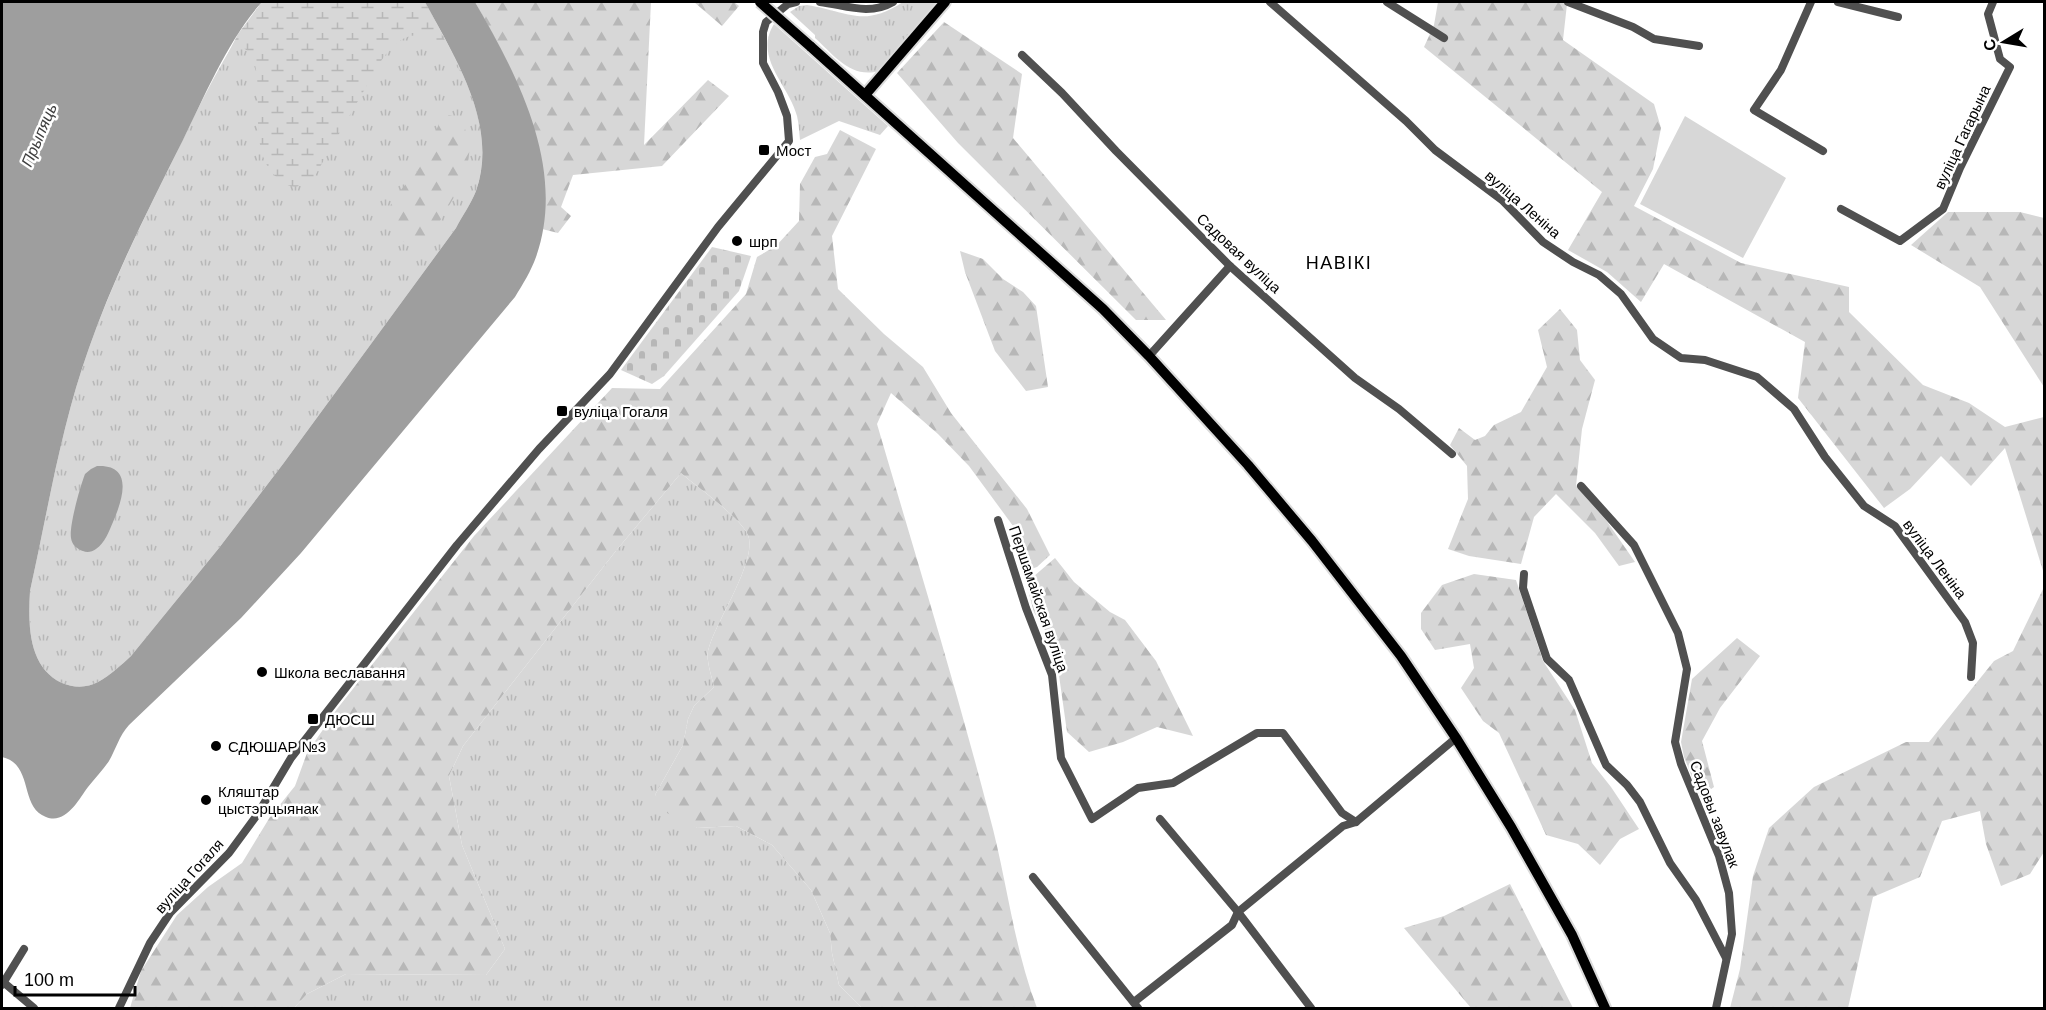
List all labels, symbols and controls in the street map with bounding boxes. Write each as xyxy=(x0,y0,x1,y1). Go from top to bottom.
north arrow xyxy=(1974,12,2034,72)
text: С xyxy=(1980,37,1999,52)
street label: вуліца Гагарына xyxy=(1930,82,1994,192)
water label: Прыпяць xyxy=(18,101,60,169)
place label: Мост xyxy=(776,142,812,159)
marker: Мост xyxy=(757,143,771,157)
street label: вуліца Леніна xyxy=(1482,167,1565,242)
street label: Садовая вуліца xyxy=(1193,210,1285,297)
place label: шрп xyxy=(749,233,778,250)
marker: шрп xyxy=(730,234,744,248)
district label: НАВІКІ xyxy=(1306,253,1372,273)
place label: вуліца Гогаля xyxy=(574,403,668,420)
marker: вуліца Гогаля xyxy=(555,404,569,418)
street label: вуліца Леніна xyxy=(1900,516,1971,602)
street label: Першамайская вуліца xyxy=(1006,524,1072,675)
place label: Школа веславання xyxy=(274,664,405,681)
marker: Школа веславання xyxy=(255,665,269,679)
place label: ДЮСШ xyxy=(325,711,375,728)
marker: ДЮСШ xyxy=(306,712,320,726)
place label: СДЮШАР №3 xyxy=(228,738,326,755)
marker: СДЮШАР №3 xyxy=(209,739,223,753)
street label: Садовы завулак xyxy=(1687,758,1743,870)
place label: Кляштар цыстэрцыянак xyxy=(218,783,319,817)
marker: Кляштар цыстэрцыянак xyxy=(199,793,213,807)
street label: вуліца Гогаля xyxy=(151,835,227,917)
scale bar xyxy=(15,959,135,997)
text: 100 m xyxy=(24,970,74,990)

